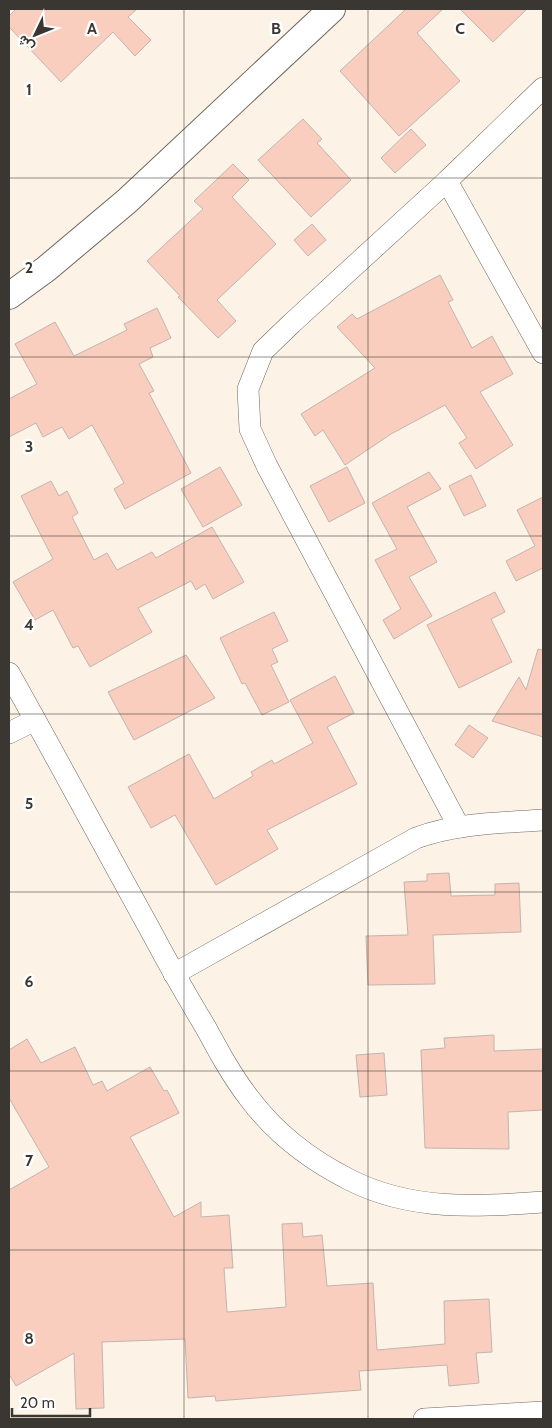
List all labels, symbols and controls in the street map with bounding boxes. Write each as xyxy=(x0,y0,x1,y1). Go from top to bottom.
north arrow xyxy=(10,10,60,60)
text: A xyxy=(87,19,97,38)
text: B xyxy=(271,19,281,38)
text: C xyxy=(455,19,465,38)
text: ش xyxy=(13,31,38,56)
text: 1 xyxy=(26,80,32,99)
text: 2 xyxy=(25,258,33,277)
text: 3 xyxy=(25,437,33,456)
text: 4 xyxy=(24,615,34,634)
text: 5 xyxy=(25,794,33,813)
text: 6 xyxy=(25,972,34,991)
text: 7 xyxy=(25,1151,34,1170)
text: 8 xyxy=(24,1329,34,1348)
scale bar xyxy=(12,1386,90,1418)
text: 20 m xyxy=(20,1394,55,1412)

